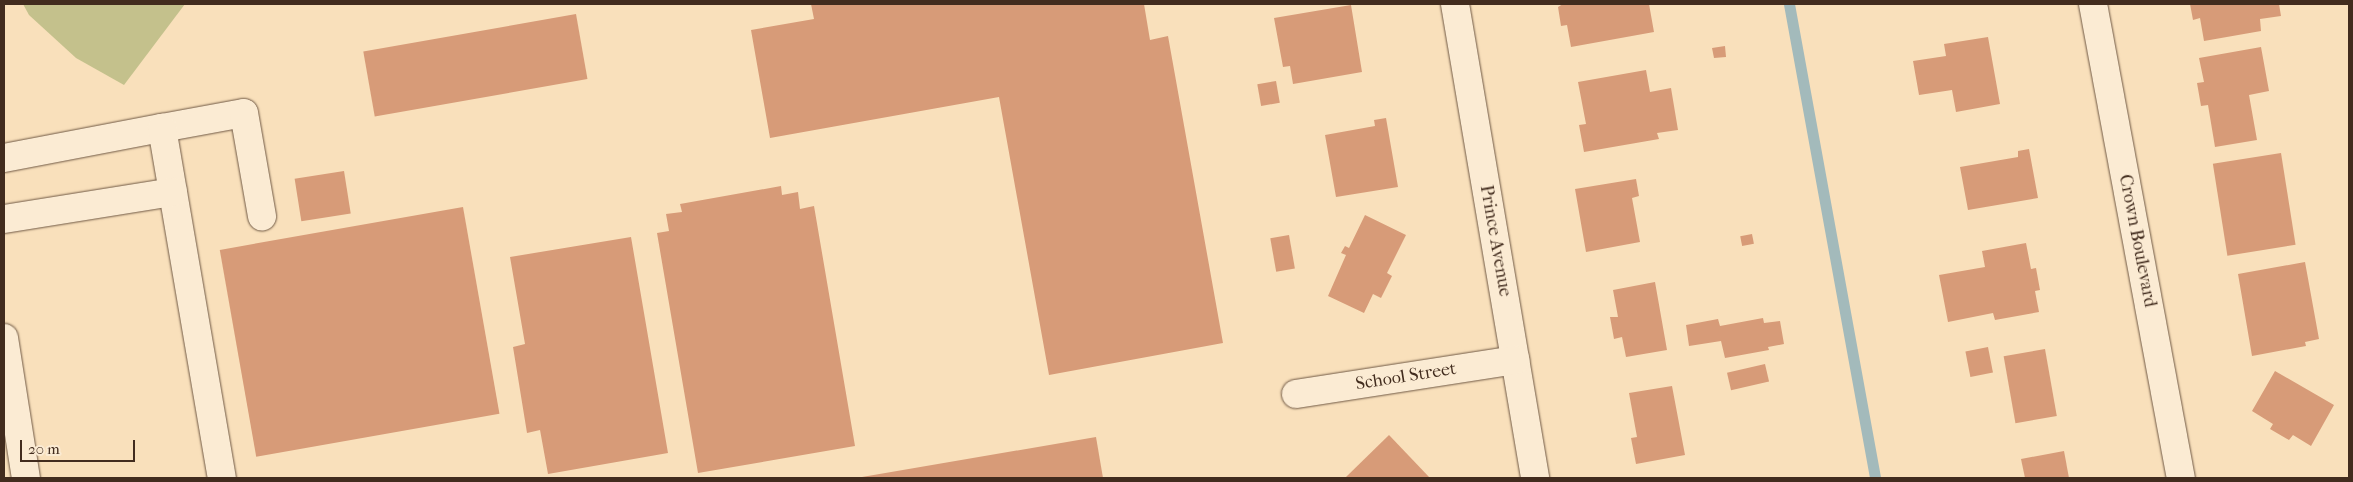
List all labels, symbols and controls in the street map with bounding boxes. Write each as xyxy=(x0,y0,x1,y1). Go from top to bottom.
street label: Crown Boulevard xyxy=(2114,173,2160,309)
street label: Prince Avenue xyxy=(1475,183,1515,299)
street label: School Street xyxy=(1354,358,1458,396)
scale bar xyxy=(22,430,138,462)
text: 20 m xyxy=(28,440,60,458)

